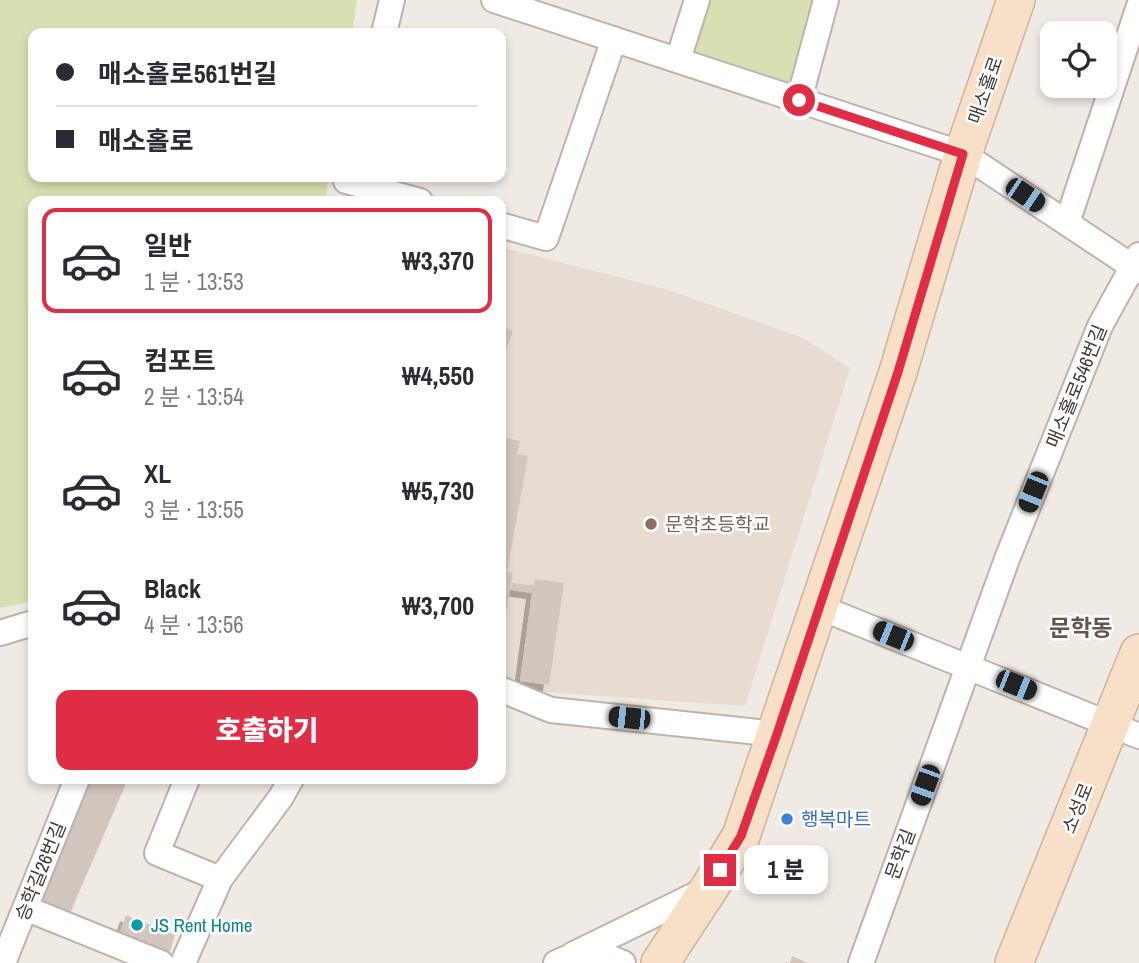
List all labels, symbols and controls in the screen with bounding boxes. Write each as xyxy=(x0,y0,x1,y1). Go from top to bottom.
map controls xyxy=(1040,21,1117,98)
button: locate xyxy=(1040,21,1117,98)
street label: 매소홀로 xyxy=(961,53,1009,127)
text: 매소홀로561번길 xyxy=(98,56,277,91)
route start xyxy=(783,84,815,116)
text: 매소홀로 xyxy=(98,123,194,158)
car xyxy=(1002,175,1049,215)
text: 일반 xyxy=(144,228,192,263)
icon: car xyxy=(60,229,123,292)
text: ₩3,370 xyxy=(402,243,474,278)
text: 1 분 · 13:53 xyxy=(144,266,244,297)
street label: 매소홀로546번길 xyxy=(1039,320,1113,452)
text: 컴포트 xyxy=(144,343,216,378)
icon: car xyxy=(60,344,123,407)
text: ₩4,550 xyxy=(402,358,474,393)
text: 2 분 · 13:54 xyxy=(144,381,244,412)
text: XL xyxy=(144,456,171,491)
icon: car xyxy=(60,459,123,522)
car xyxy=(1016,469,1051,515)
text: ₩5,730 xyxy=(402,473,474,508)
text: 3 분 · 13:55 xyxy=(144,494,244,525)
place label: 문학초등학교 xyxy=(665,511,770,537)
marker: 문학초등학교 xyxy=(643,516,659,532)
text: Black xyxy=(144,571,201,606)
icon: car xyxy=(60,574,123,637)
text: ₩3,700 xyxy=(402,588,474,623)
text: 4 분 · 13:56 xyxy=(144,609,244,640)
district label: 문학동 xyxy=(1049,612,1113,643)
car xyxy=(870,618,917,654)
car xyxy=(993,667,1040,703)
button: 호출하기 xyxy=(56,690,478,770)
car xyxy=(608,705,651,731)
car xyxy=(908,762,943,808)
street label: 소성로 xyxy=(1055,779,1099,837)
place label: 행복마트 xyxy=(801,806,871,832)
marker: 행복마트 xyxy=(779,811,795,827)
street label: 승학길26번길 xyxy=(8,818,72,924)
street label: 문학길 xyxy=(879,825,921,883)
callout: 1 분 xyxy=(744,846,828,894)
route end xyxy=(704,854,736,886)
text: 1 분 xyxy=(768,854,804,885)
place label: JS Rent Home xyxy=(151,912,252,938)
marker: JS Rent Home xyxy=(129,917,145,933)

